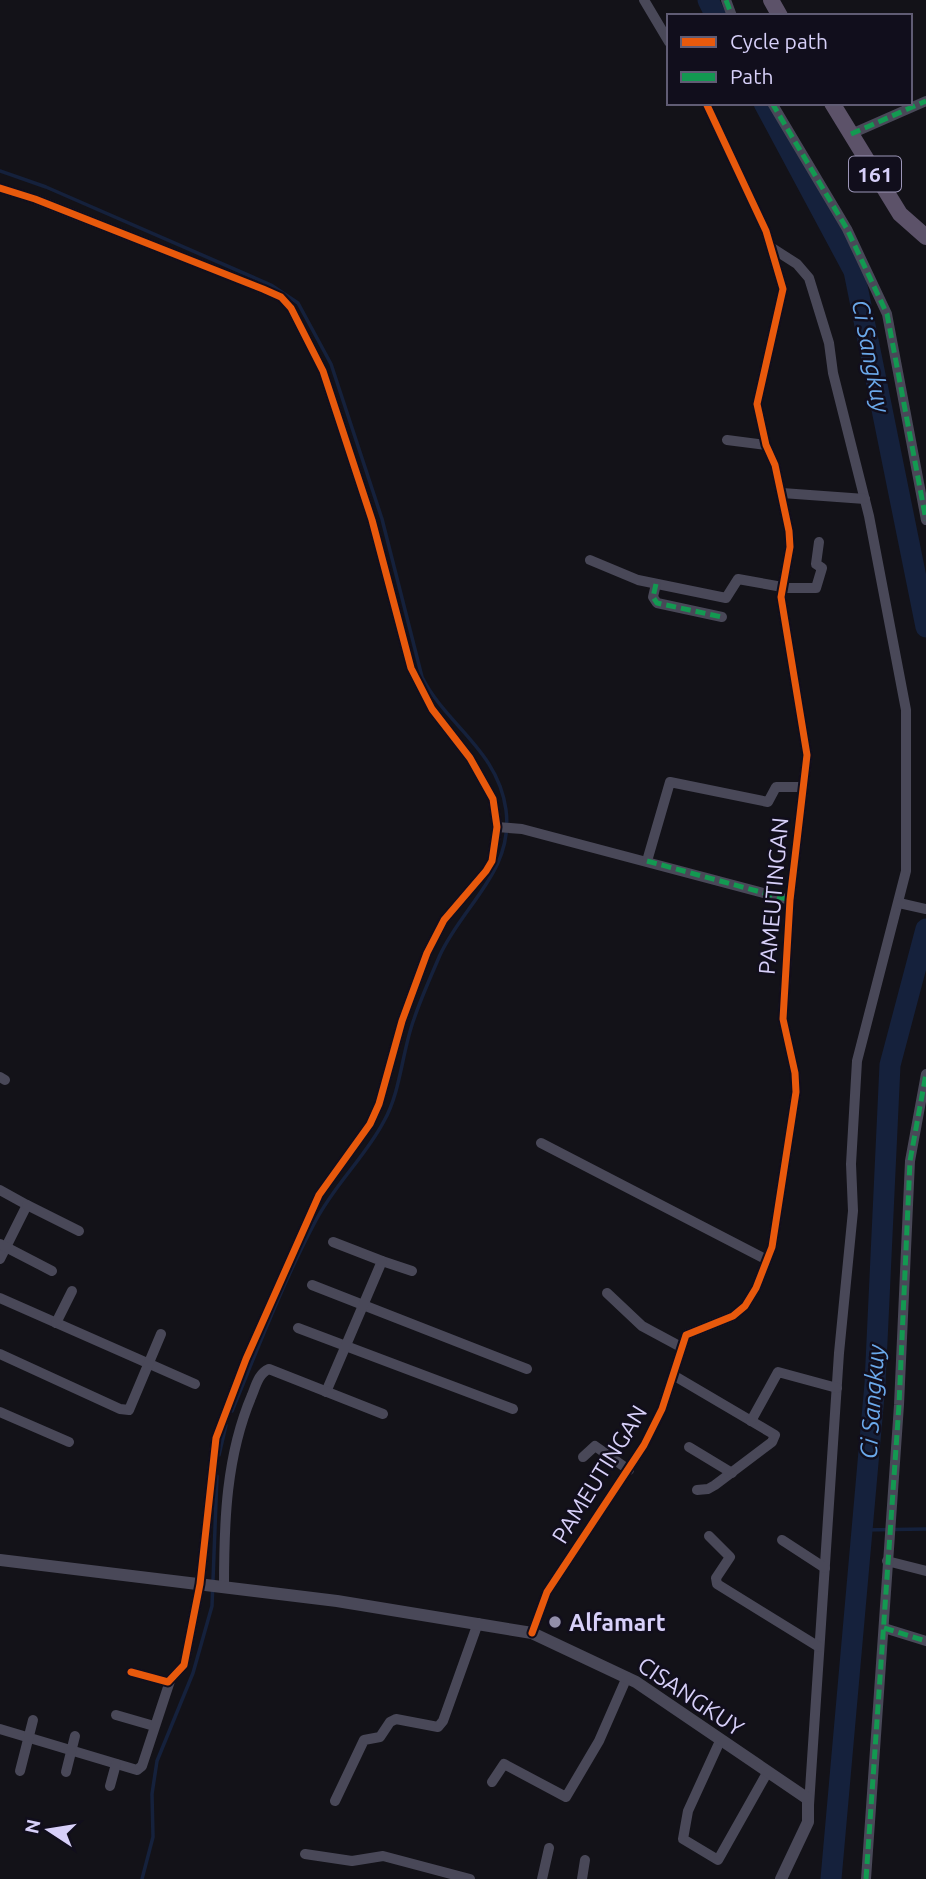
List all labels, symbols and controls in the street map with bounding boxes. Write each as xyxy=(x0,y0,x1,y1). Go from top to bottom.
legend xyxy=(667,14,912,105)
text: Cycle path xyxy=(730,29,828,53)
text: Path xyxy=(730,64,773,88)
road number: 161 xyxy=(849,156,901,192)
water label: Ci Sangkuy xyxy=(847,297,895,415)
street label: PAMEUTINGAN xyxy=(754,816,792,976)
water label: Ci Sangkuy xyxy=(855,1343,890,1460)
street label: PAMEUTINGAN xyxy=(547,1400,651,1548)
place label: Alfamart xyxy=(569,1610,666,1635)
marker: Alfamart xyxy=(547,1614,563,1630)
street label: CISANGKUY xyxy=(634,1652,749,1741)
north arrow xyxy=(14,1795,84,1865)
text: N xyxy=(20,1817,45,1836)

